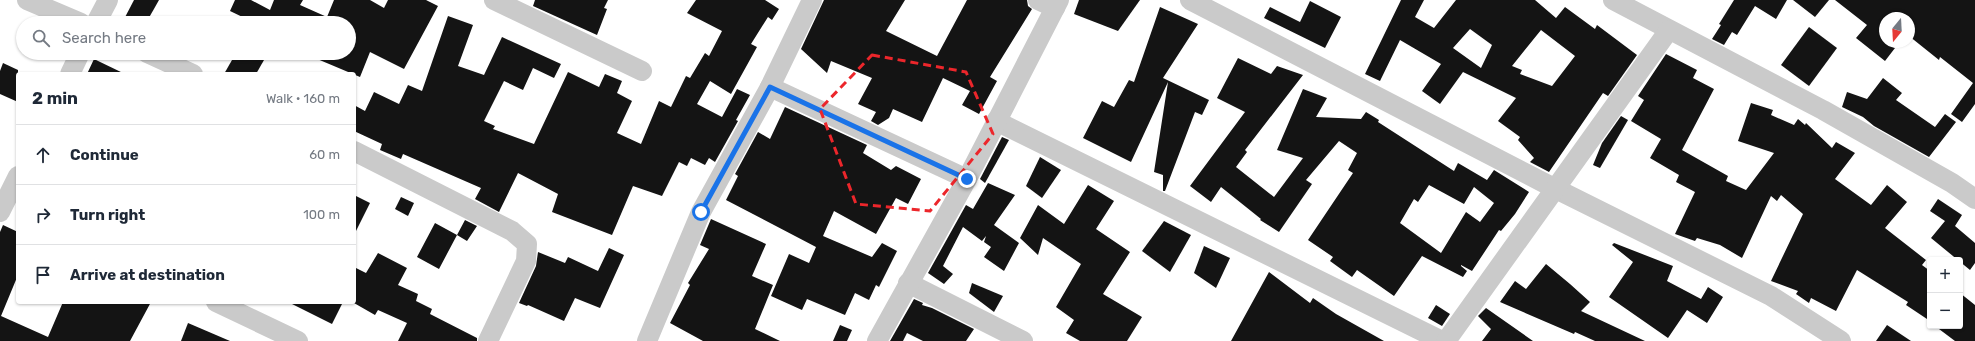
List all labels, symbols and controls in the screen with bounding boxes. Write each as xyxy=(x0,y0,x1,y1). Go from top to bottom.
north arrow xyxy=(1879,12,1915,48)
search box xyxy=(16,16,356,60)
icon: search xyxy=(30,27,52,49)
text: Search here xyxy=(62,29,146,47)
text: 2 min xyxy=(32,88,78,108)
text: Walk · 160 m xyxy=(266,91,340,106)
icon: ahead xyxy=(32,144,54,166)
text: Continue xyxy=(70,146,139,164)
text: 60 m xyxy=(309,147,340,162)
route end xyxy=(958,170,976,188)
route start xyxy=(692,203,710,221)
icon: right xyxy=(32,204,54,226)
text: Turn right xyxy=(70,206,145,224)
text: 100 m xyxy=(303,207,340,222)
map controls xyxy=(1927,257,1963,329)
button: + xyxy=(1927,257,1963,293)
icon: arrive xyxy=(32,264,54,286)
text: Arrive at destination xyxy=(70,266,225,284)
button: − xyxy=(1927,293,1963,329)

